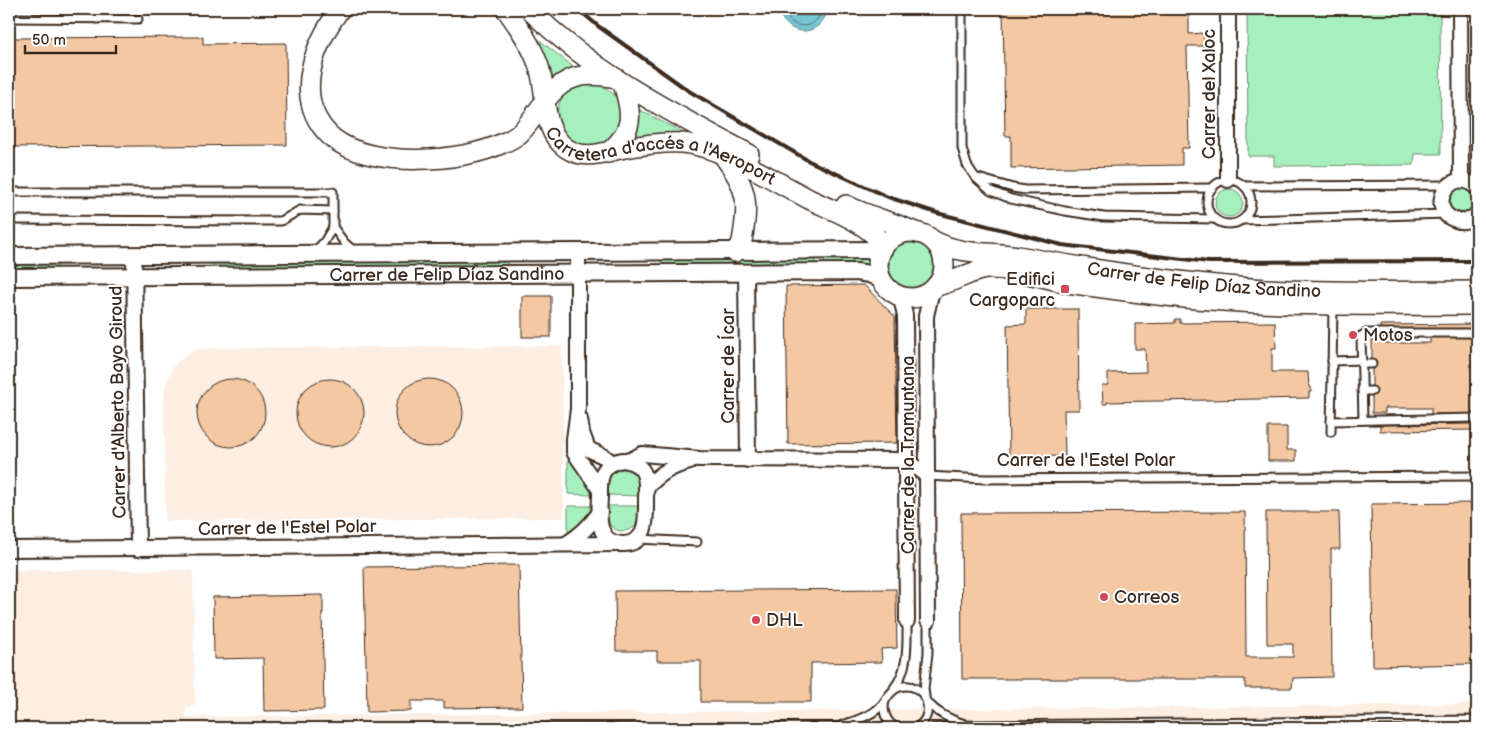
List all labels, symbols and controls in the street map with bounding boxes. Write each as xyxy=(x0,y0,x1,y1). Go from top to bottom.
scale bar xyxy=(25,22,116,54)
street label: Carrer del Xaloc xyxy=(1199,29,1220,159)
text: 50 m xyxy=(32,31,66,50)
street label: Carretera d'accés a l'Aeroport xyxy=(541,123,780,189)
street label: Carrer de Felip Díaz Sandino xyxy=(1086,258,1321,302)
street label: Carrer de Felip Díaz Sandino xyxy=(329,263,565,286)
place label: Edifici Cargoparc xyxy=(969,269,1055,311)
marker: Edifici Cargoparc xyxy=(1059,283,1071,295)
street label: Carrer d'Alberto Bayo Giroud xyxy=(105,285,131,519)
street label: Carrer de Ícar xyxy=(716,308,739,424)
place label: Motos xyxy=(1363,325,1413,346)
marker: Motos xyxy=(1347,329,1359,341)
street label: Carrer de la Tramuntana xyxy=(898,356,919,554)
street label: Carrer de l'Estel Polar xyxy=(997,450,1176,471)
street label: Carrer de l'Estel Polar xyxy=(198,516,377,540)
place label: Correos xyxy=(1114,587,1180,608)
marker: Correos xyxy=(1098,591,1110,603)
place label: DHL xyxy=(766,610,803,631)
marker: DHL xyxy=(750,614,762,626)

